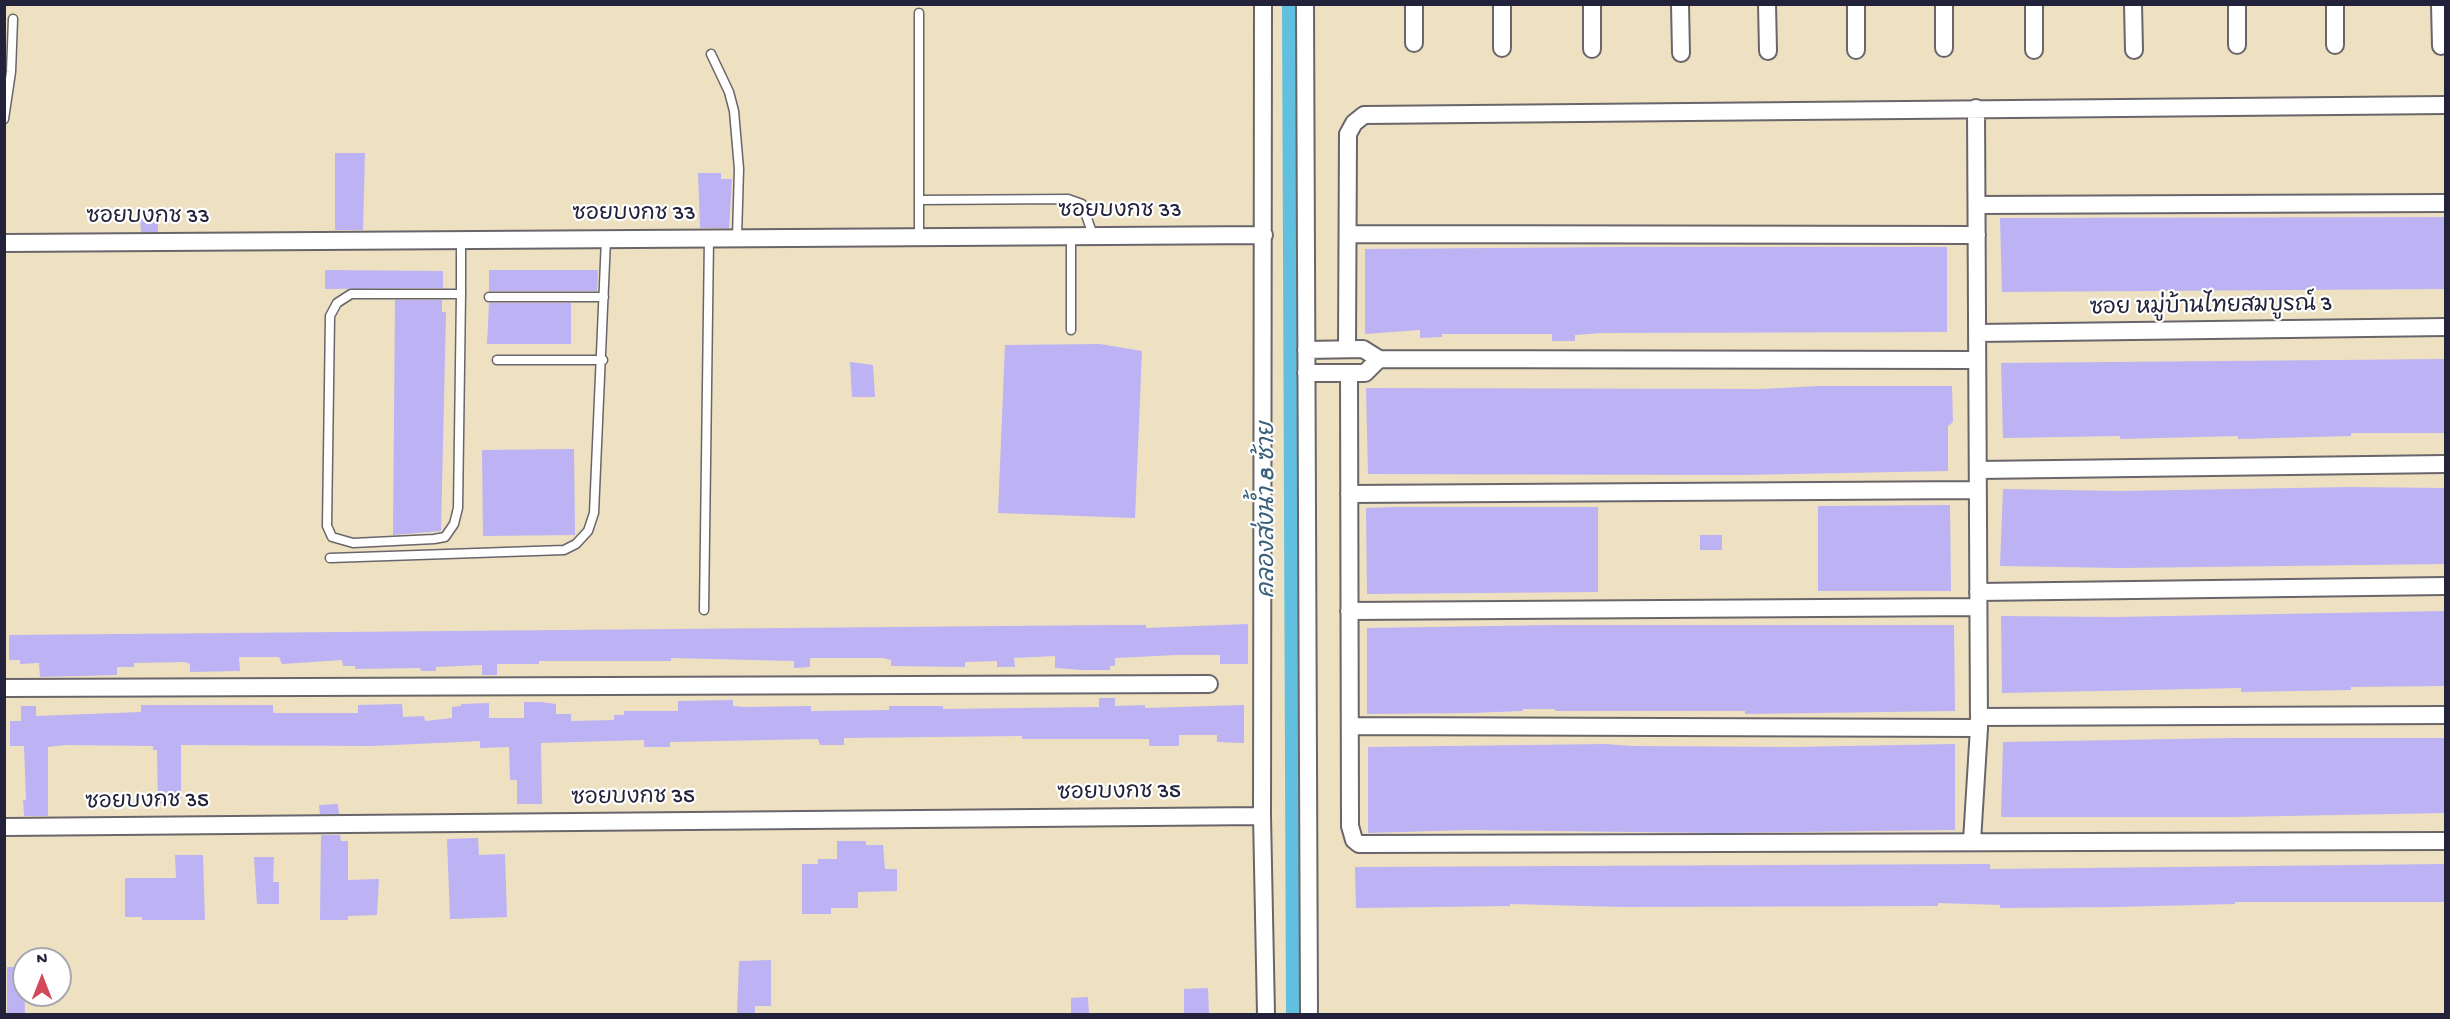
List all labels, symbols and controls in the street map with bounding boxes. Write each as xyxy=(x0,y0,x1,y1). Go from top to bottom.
street label: ซอยบงกช 33 xyxy=(1058,200,1182,226)
street label: ซอยบงกช 33 xyxy=(572,203,696,229)
street label: ซอยบงกช 33 xyxy=(86,206,210,232)
street label: ซอย หมู่บ้านไทยสมบูรณ์ 3 xyxy=(2089,293,2333,323)
water label: คลองส่งน้ำ 8 ซ้าย xyxy=(1255,422,1283,598)
street label: ซอยบงกช 35 xyxy=(1057,780,1181,808)
street label: ซอยบงกช 35 xyxy=(571,785,695,813)
street label: ซอยบงกช 35 xyxy=(85,789,209,817)
north arrow xyxy=(12,947,72,1007)
text: N xyxy=(37,951,47,970)

